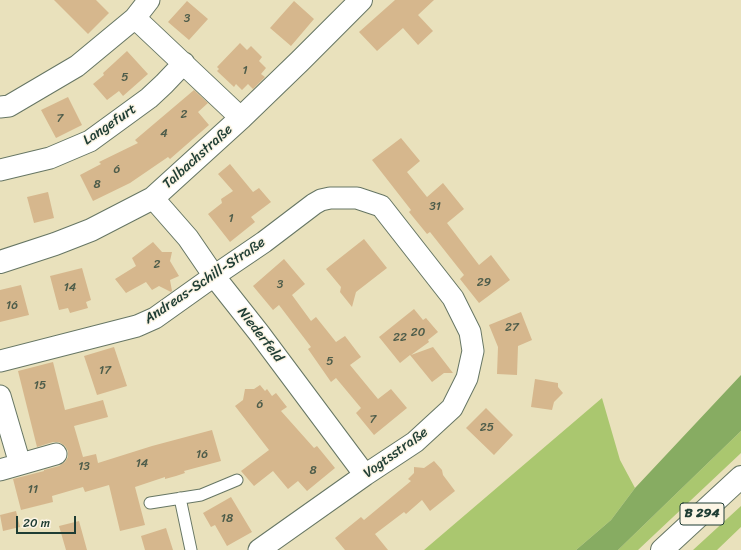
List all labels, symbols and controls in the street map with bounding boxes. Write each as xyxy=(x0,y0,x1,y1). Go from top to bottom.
house number: 3 xyxy=(184,12,190,26)
house number: 1 xyxy=(242,64,248,78)
house number: 5 xyxy=(121,71,129,85)
street label: Langefurt xyxy=(80,101,140,149)
house number: 2 xyxy=(181,108,187,122)
house number: 7 xyxy=(57,112,63,126)
street label: Talbachstraße xyxy=(160,121,236,193)
house number: 4 xyxy=(160,127,168,141)
house number: 6 xyxy=(114,163,120,177)
house number: 8 xyxy=(93,178,101,192)
house number: 31 xyxy=(429,200,441,214)
house number: 1 xyxy=(228,212,234,226)
street label: Andreas-Schill-Straße xyxy=(141,234,269,328)
house number: 2 xyxy=(154,258,160,272)
house number: 29 xyxy=(477,276,491,290)
house number: 3 xyxy=(277,278,283,292)
house number: 14 xyxy=(64,281,76,295)
house number: 16 xyxy=(6,299,18,313)
street label: Niederfeld xyxy=(233,304,287,366)
house number: 27 xyxy=(505,321,519,335)
house number: 20 xyxy=(411,326,425,340)
house number: 22 xyxy=(393,331,407,345)
house number: 5 xyxy=(326,355,334,369)
house number: 17 xyxy=(99,364,111,378)
house number: 15 xyxy=(34,379,46,393)
house number: 6 xyxy=(257,398,263,412)
house number: 7 xyxy=(370,413,376,427)
house number: 25 xyxy=(480,421,494,435)
street label: Vogtsstraße xyxy=(361,424,431,482)
house number: 16 xyxy=(196,448,208,462)
house number: 14 xyxy=(136,457,148,471)
house number: 13 xyxy=(78,460,90,474)
house number: 8 xyxy=(309,464,317,478)
house number: 11 xyxy=(28,483,38,497)
road number: B 294 xyxy=(680,503,724,525)
scale bar xyxy=(18,508,78,534)
text: 20 m xyxy=(23,512,50,534)
house number: 18 xyxy=(221,512,233,526)

